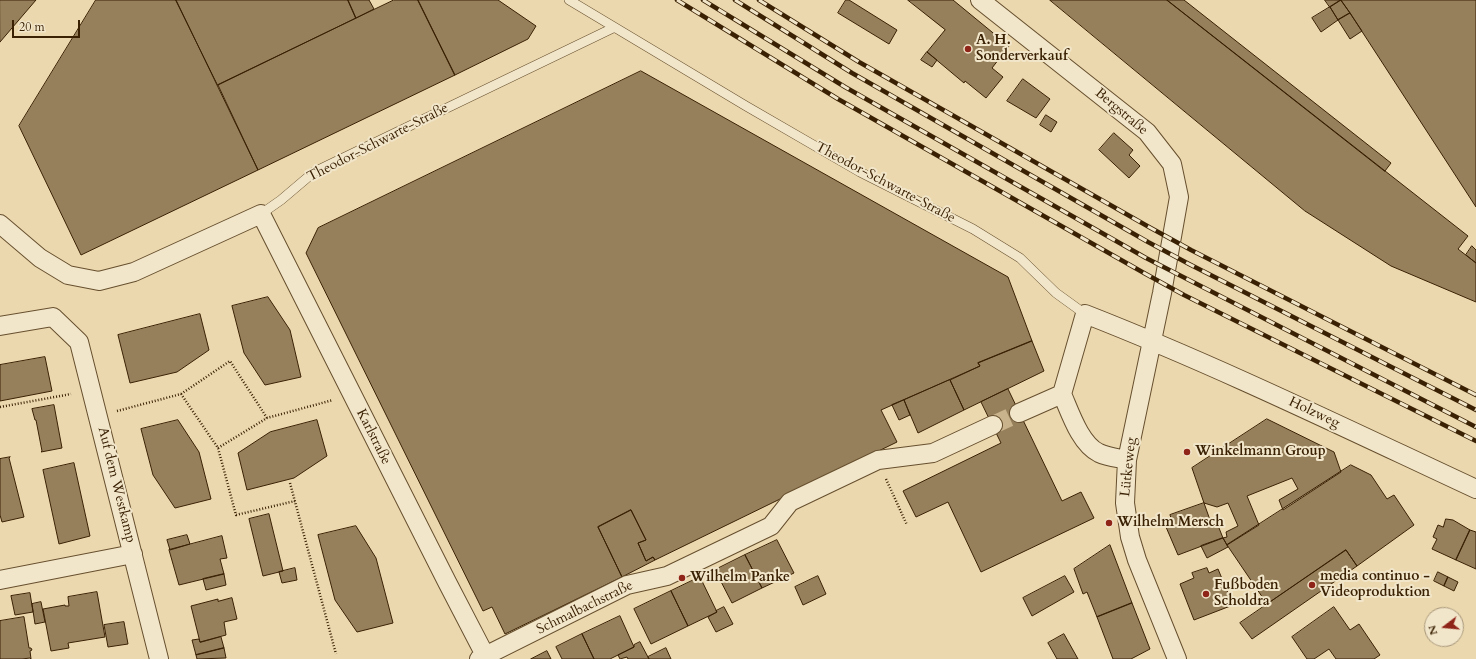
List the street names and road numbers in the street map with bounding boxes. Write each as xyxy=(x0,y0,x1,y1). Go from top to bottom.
street label: Bergstraße xyxy=(1091,85,1151,139)
street label: Theodor-Schwarte-Straße xyxy=(305,100,451,186)
street label: Theodor-Schwarte-Straße xyxy=(812,139,958,227)
street label: Holzweg xyxy=(1286,394,1342,432)
street label: Karlstraße xyxy=(352,406,394,468)
street label: Auf dem Westkamp xyxy=(93,425,139,545)
street label: Lütkeweg xyxy=(1118,436,1140,498)
street label: Schmalbachstraße xyxy=(534,577,636,639)

